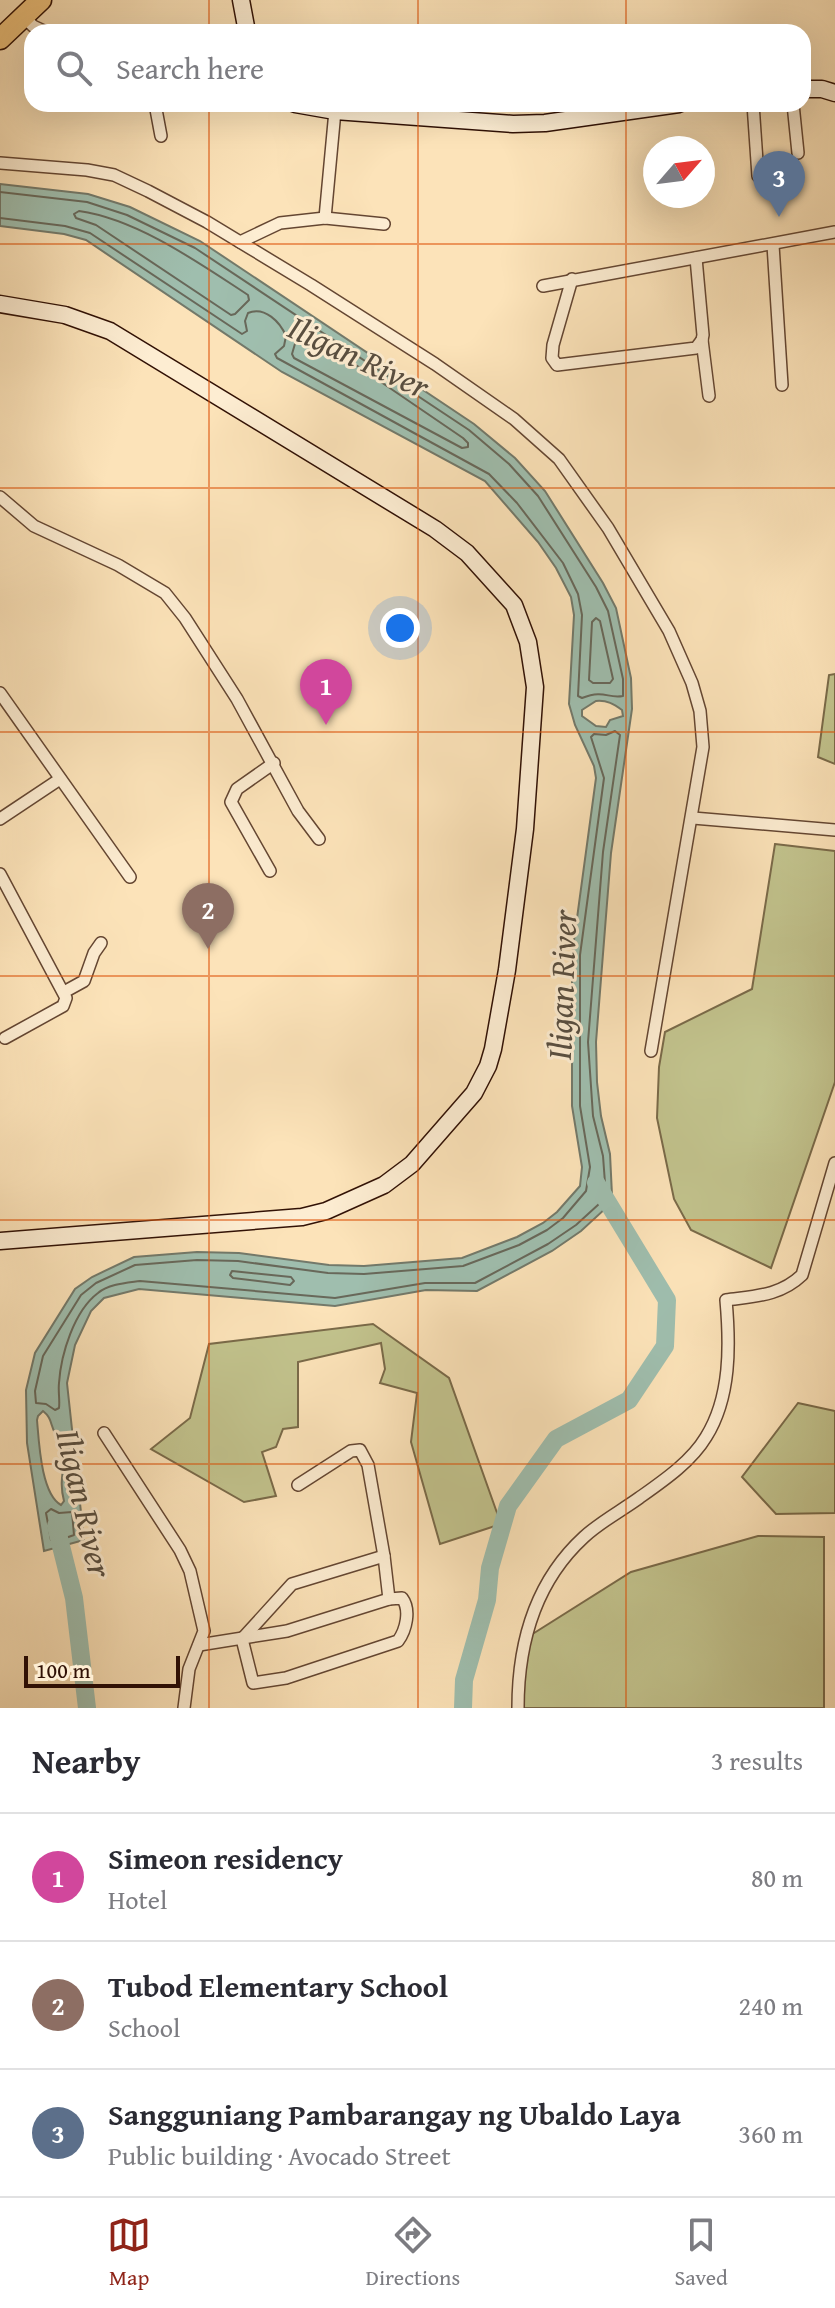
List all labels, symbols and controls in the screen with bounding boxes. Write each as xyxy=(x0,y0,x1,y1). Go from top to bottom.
search box xyxy=(24,24,811,112)
icon: search xyxy=(52,46,96,90)
text: Search here xyxy=(116,46,264,90)
north arrow xyxy=(643,136,715,208)
pin: 3 xyxy=(753,151,805,217)
water label: Iligan River xyxy=(280,302,439,411)
your location xyxy=(380,608,420,648)
pin: 1 xyxy=(300,659,352,725)
pin: 2 xyxy=(182,883,234,949)
water label: Iligan River xyxy=(534,908,588,1061)
water label: Iligan River xyxy=(44,1424,126,1583)
scale bar xyxy=(24,1652,180,1688)
text: 100 m xyxy=(36,1654,91,1686)
text: Nearby xyxy=(32,1736,141,1785)
text: 3 results xyxy=(711,1741,803,1780)
text: Simeon residency xyxy=(108,1836,343,1880)
text: 1 xyxy=(51,1858,65,1897)
text: 80 m xyxy=(751,1858,803,1897)
text: Hotel xyxy=(108,1880,167,1919)
text: Tubod Elementary School xyxy=(108,1964,448,2008)
text: 2 xyxy=(51,1986,65,2025)
text: 240 m xyxy=(738,1986,803,2025)
text: School xyxy=(108,2008,180,2047)
text: Sangguniang Pambarangay ng Ubaldo Laya xyxy=(108,2092,681,2136)
text: 3 xyxy=(51,2114,65,2153)
text: 360 m xyxy=(738,2114,803,2153)
text: Public building · Avocado Street xyxy=(108,2136,451,2175)
tab: Map xyxy=(107,2213,151,2293)
tab: Directions xyxy=(366,2213,460,2293)
tab: Saved xyxy=(675,2213,728,2293)

